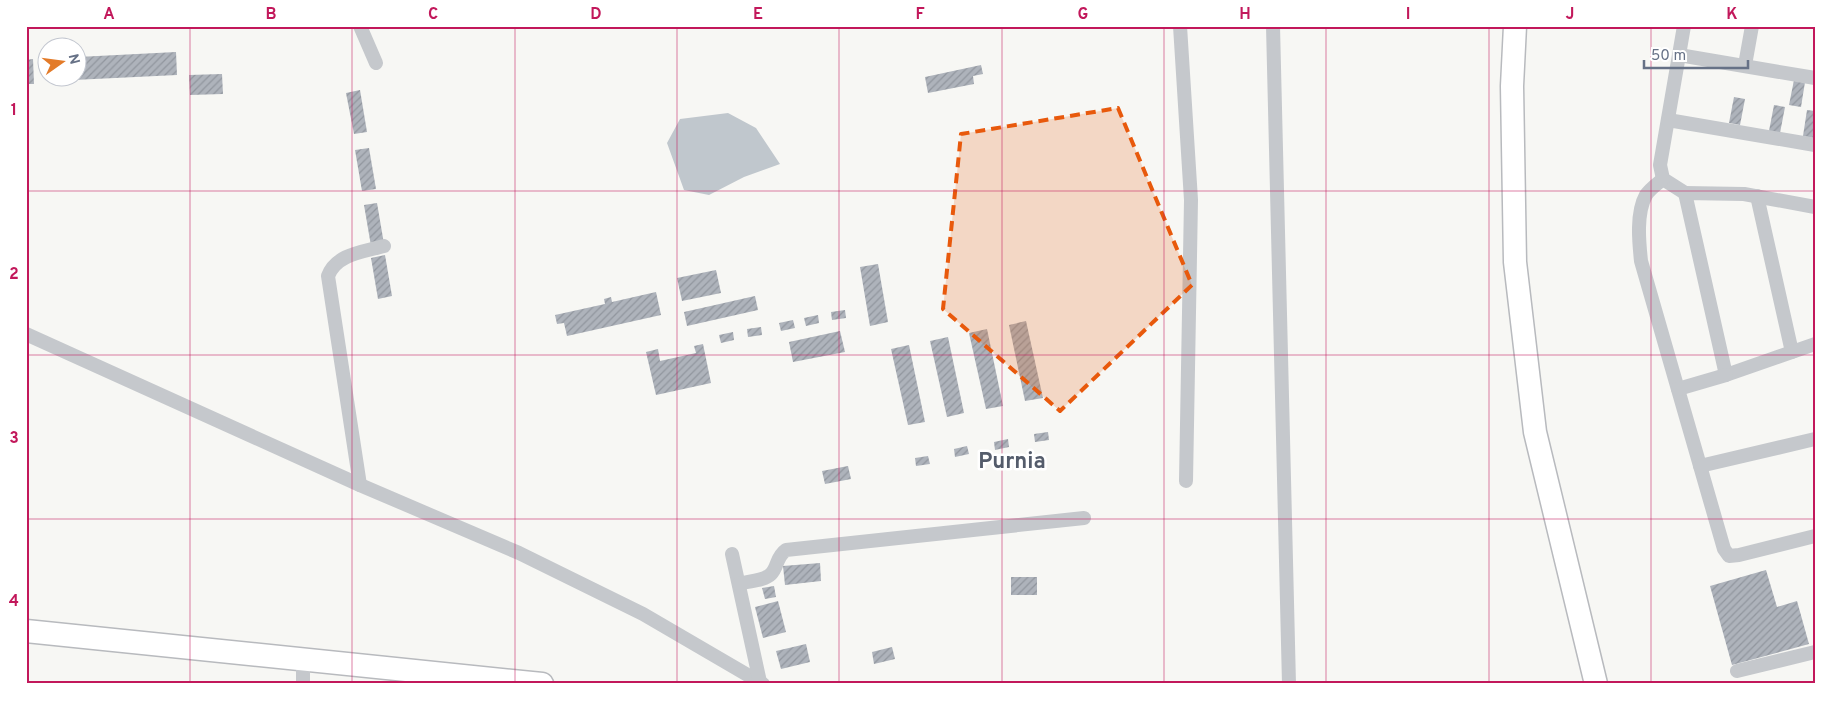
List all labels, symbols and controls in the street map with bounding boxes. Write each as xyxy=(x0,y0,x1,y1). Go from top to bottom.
text: A xyxy=(103,5,115,25)
text: B xyxy=(265,5,277,25)
text: C xyxy=(428,5,438,25)
text: D xyxy=(590,5,602,25)
text: E xyxy=(753,5,763,25)
text: F xyxy=(915,5,925,25)
text: G xyxy=(1078,5,1088,25)
text: H xyxy=(1239,5,1251,25)
text: I xyxy=(1406,5,1410,25)
text: J xyxy=(1566,5,1574,25)
text: K xyxy=(1726,5,1738,25)
north arrow xyxy=(38,38,88,88)
scale bar xyxy=(1644,38,1747,70)
text: 50 m xyxy=(1651,47,1686,66)
text: N xyxy=(64,52,83,66)
text: 1 xyxy=(11,101,17,121)
text: 2 xyxy=(9,265,19,285)
text: 3 xyxy=(9,429,19,449)
district label: Purnia xyxy=(978,449,1046,476)
text: 4 xyxy=(9,592,19,612)

